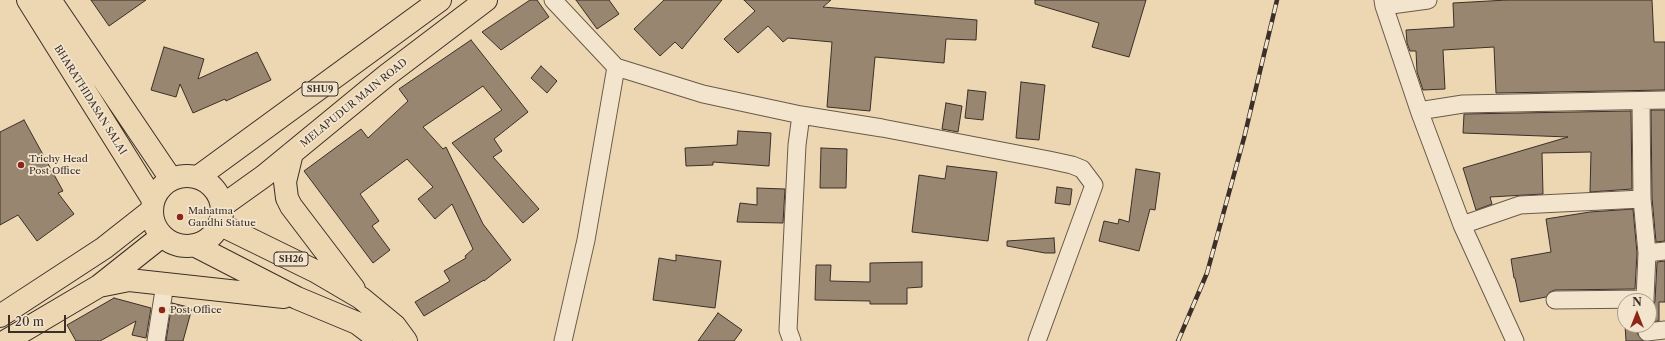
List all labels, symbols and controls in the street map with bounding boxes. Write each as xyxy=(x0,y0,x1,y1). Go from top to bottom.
street label: BHARATHIDASAN SALAI xyxy=(51,43,129,157)
street label: MELAPUDUR MAIN ROAD xyxy=(298,56,410,150)
road number: SHU9 xyxy=(302,82,338,96)
place label: Trichy Head Post Office xyxy=(29,153,88,176)
marker: Trichy Head Post Office xyxy=(16,160,26,170)
place label: Mahatma Gandhi Statue xyxy=(188,205,256,228)
marker: Mahatma Gandhi Statue xyxy=(175,212,185,222)
road number: SH26 xyxy=(274,252,308,266)
north arrow xyxy=(1617,293,1657,333)
text: N xyxy=(1632,295,1642,309)
place label: Post Office xyxy=(170,304,222,316)
marker: Post Office xyxy=(157,305,167,315)
scale bar xyxy=(10,307,68,333)
text: 20 m xyxy=(15,314,44,329)

